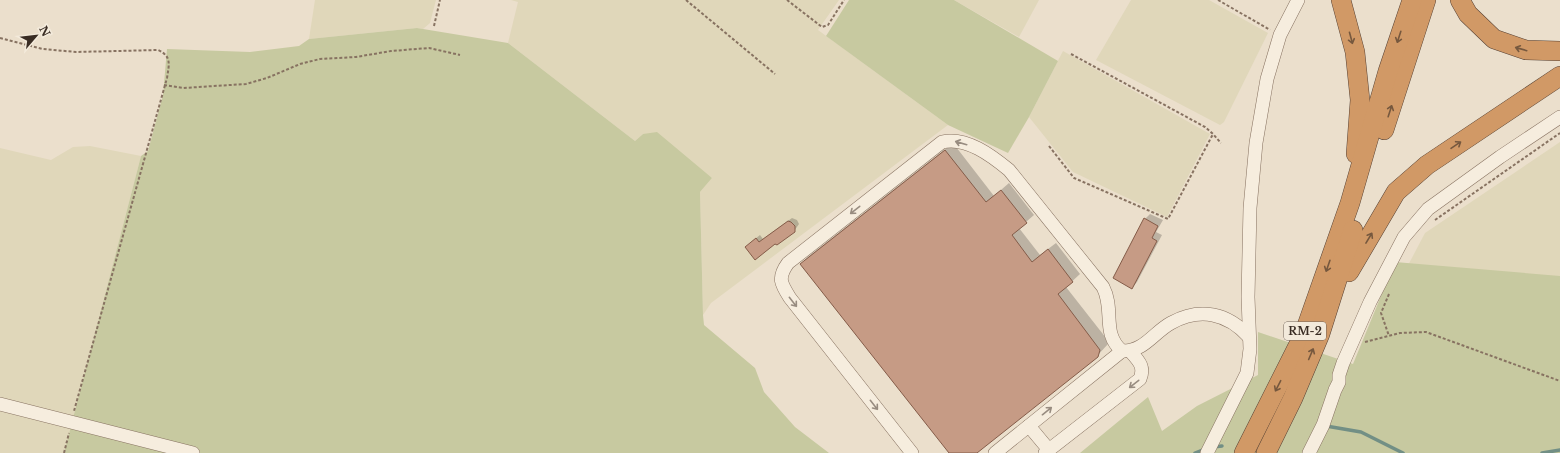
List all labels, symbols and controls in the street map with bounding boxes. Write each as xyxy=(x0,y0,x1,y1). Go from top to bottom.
north arrow xyxy=(16,16,56,56)
text: N xyxy=(36,23,54,40)
one-way arrow xyxy=(1348,31,1355,44)
one-way arrow xyxy=(1395,31,1403,43)
one-way arrow xyxy=(1515,45,1528,52)
one-way arrow xyxy=(1387,104,1394,117)
one-way arrow xyxy=(954,139,967,146)
one-way arrow xyxy=(1451,141,1462,149)
one-way arrow xyxy=(849,206,860,215)
one-way arrow xyxy=(1365,232,1373,244)
one-way arrow xyxy=(1323,260,1331,272)
one-way arrow xyxy=(789,297,797,308)
road number: RM-2 xyxy=(1284,322,1326,340)
one-way arrow xyxy=(1308,348,1316,360)
one-way arrow xyxy=(1129,379,1140,388)
one-way arrow xyxy=(1274,380,1281,392)
one-way arrow xyxy=(869,399,878,410)
one-way arrow xyxy=(1042,407,1053,416)

